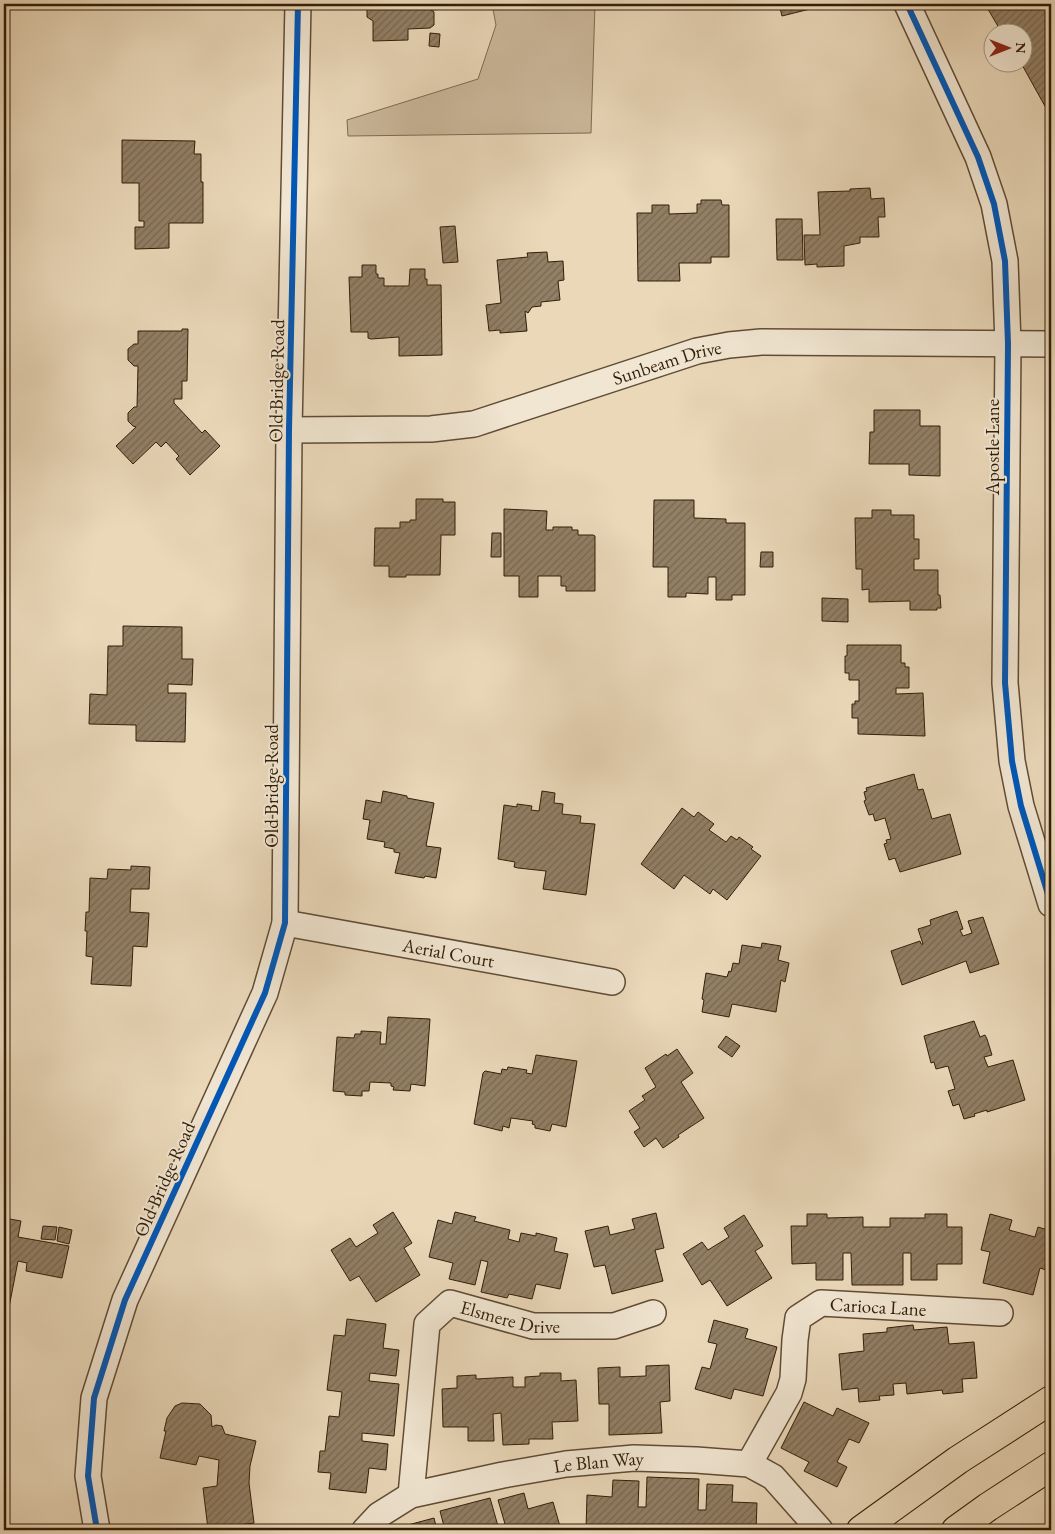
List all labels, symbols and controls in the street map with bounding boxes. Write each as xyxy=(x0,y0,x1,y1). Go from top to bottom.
north arrow xyxy=(982,22,1032,72)
text: N xyxy=(1012,42,1030,54)
street label: Old Bridge Road xyxy=(263,319,290,443)
street label: Sunbeam Drive xyxy=(609,335,724,391)
street label: Apostle Lane xyxy=(980,399,1005,496)
street label: Old Bridge Road xyxy=(259,724,284,848)
street label: Aerial Court xyxy=(399,932,496,974)
street label: Old Bridge Road xyxy=(128,1117,201,1241)
street label: Carioca Lane xyxy=(829,1292,927,1322)
street label: Elsmere Drive xyxy=(457,1294,560,1339)
street label: Le Blan Way xyxy=(551,1446,645,1479)

